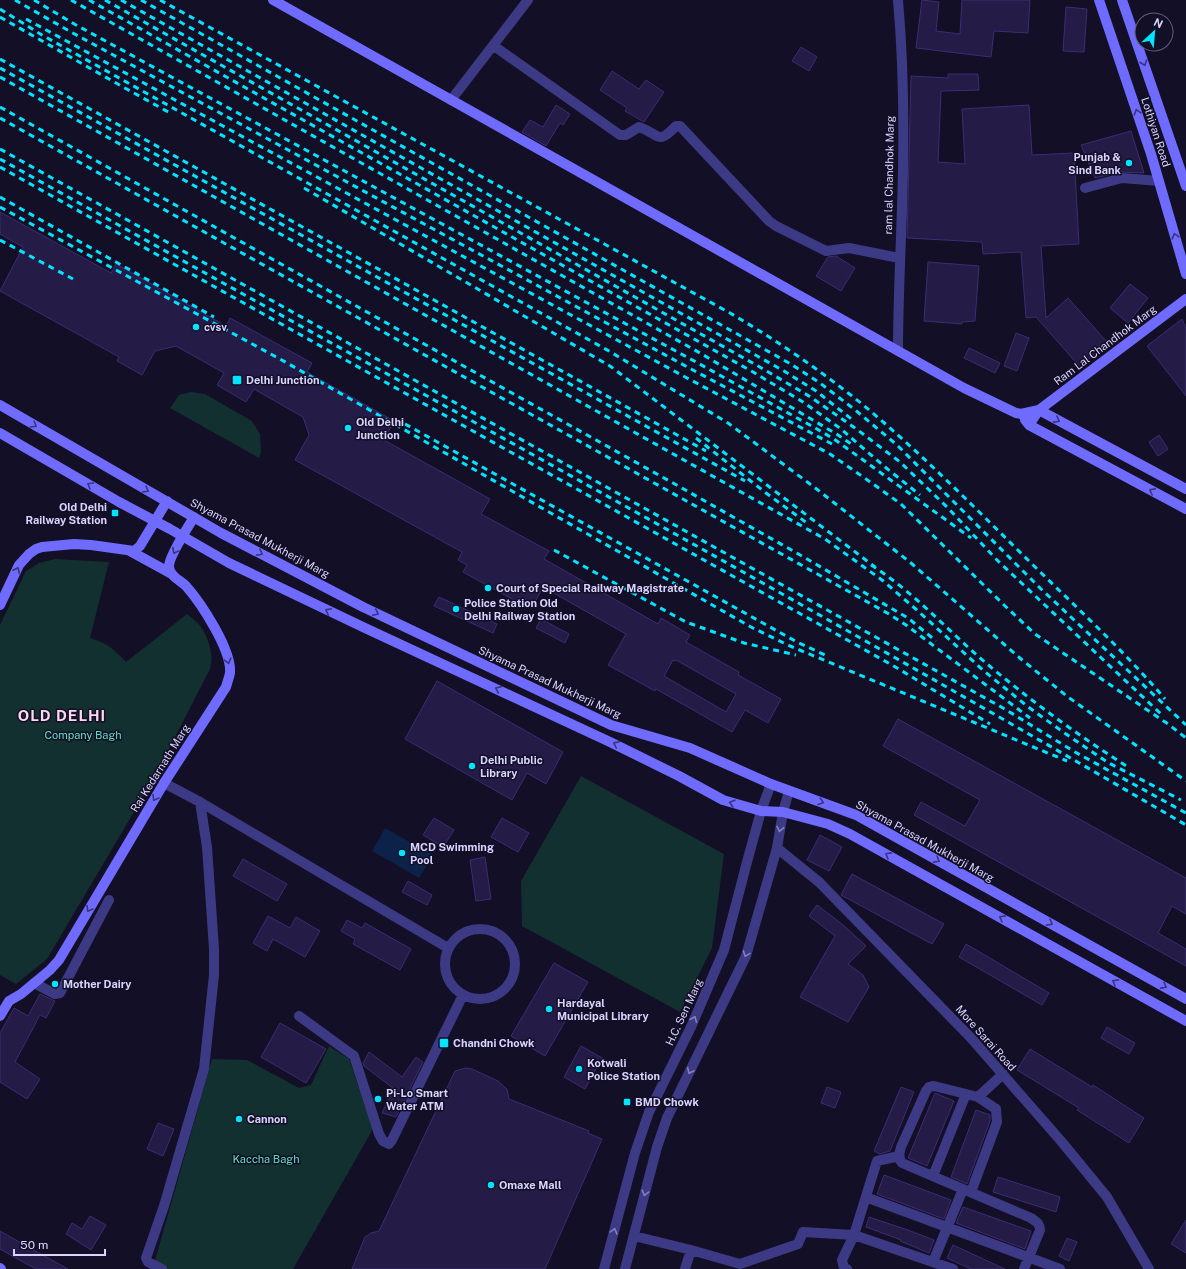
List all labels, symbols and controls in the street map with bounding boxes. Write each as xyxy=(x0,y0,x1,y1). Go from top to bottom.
north arrow xyxy=(1134,12,1174,52)
text: N xyxy=(1152,16,1165,30)
one-way arrow xyxy=(1139,60,1147,67)
street label: Lothiyan Road xyxy=(1139,96,1173,168)
one-way arrow xyxy=(1133,109,1142,116)
street label: ram lal Chandhok Marg xyxy=(882,115,896,235)
place label: Punjab & Sind Bank xyxy=(1068,151,1122,176)
marker: Punjab & Sind Bank xyxy=(1124,158,1134,168)
one-way arrow xyxy=(1171,233,1180,240)
street label: Ram Lal Chandhok Marg xyxy=(1051,303,1159,387)
place label: cvsv xyxy=(204,321,227,333)
marker: cvsv xyxy=(191,322,201,332)
marker: Delhi Junction xyxy=(231,374,243,386)
place label: Delhi Junction xyxy=(246,374,320,386)
one-way arrow xyxy=(1053,415,1060,422)
place label: Old Delhi Junction xyxy=(356,416,404,441)
one-way arrow xyxy=(30,420,37,427)
marker: Old Delhi Junction xyxy=(343,423,353,433)
one-way arrow xyxy=(86,483,94,490)
one-way arrow xyxy=(142,485,150,492)
one-way arrow xyxy=(1148,488,1156,496)
street label: Shyama Prasad Mukherji Marg xyxy=(188,496,332,580)
place label: Old Delhi Railway Station xyxy=(25,501,107,526)
marker: Old Delhi Railway Station xyxy=(110,508,120,518)
one-way arrow xyxy=(172,547,180,554)
one-way arrow xyxy=(256,548,263,556)
one-way arrow xyxy=(12,567,20,574)
place label: Court of Special Railway Magistrate xyxy=(496,582,684,594)
marker: Court of Special Railway Magistrate xyxy=(483,583,493,593)
place label: Police Station Old Delhi Railway Station xyxy=(464,597,575,622)
marker: Police Station Old Delhi Railway Station xyxy=(451,604,461,614)
one-way arrow xyxy=(325,608,333,616)
one-way arrow xyxy=(372,608,379,616)
street label: Shyama Prasad Mukherji Marg xyxy=(477,644,623,720)
one-way arrow xyxy=(223,658,231,664)
one-way arrow xyxy=(494,686,502,694)
district label: OLD DELHI xyxy=(18,707,106,724)
street label: Rai Kedarnath Marg xyxy=(128,722,192,814)
park label: Company Bagh xyxy=(44,729,122,741)
one-way arrow xyxy=(612,741,620,749)
place label: Delhi Public Library xyxy=(480,754,543,779)
marker: Delhi Public Library xyxy=(467,761,477,771)
one-way arrow xyxy=(153,794,160,801)
one-way arrow xyxy=(817,798,824,806)
street label: Shyama Prasad Mukherji Marg xyxy=(854,798,996,884)
one-way arrow xyxy=(728,799,735,807)
one-way arrow xyxy=(777,826,785,832)
place label: MCD Swimming Pool xyxy=(410,841,494,866)
marker: MCD Swimming Pool xyxy=(397,848,407,858)
one-way arrow xyxy=(885,852,892,860)
one-way arrow xyxy=(933,855,940,863)
one-way arrow xyxy=(86,905,93,912)
one-way arrow xyxy=(999,916,1006,923)
one-way arrow xyxy=(1046,919,1054,926)
one-way arrow xyxy=(742,951,751,958)
street label: H.C. Sen Marg xyxy=(663,976,705,1047)
place label: Mother Dairy xyxy=(63,978,132,990)
marker: Mother Dairy xyxy=(50,979,60,989)
one-way arrow xyxy=(1112,979,1119,986)
one-way arrow xyxy=(1160,982,1167,989)
place label: Hardayal Municipal Library xyxy=(557,997,649,1022)
street label: More Sarai Road xyxy=(953,1003,1019,1073)
marker: Hardayal Municipal Library xyxy=(544,1004,554,1014)
one-way arrow xyxy=(690,1016,698,1023)
marker: Chandni Chowk xyxy=(438,1037,450,1049)
place label: Chandni Chowk xyxy=(453,1037,535,1049)
place label: Kotwali Police Station xyxy=(587,1057,660,1082)
marker: Kotwali Police Station xyxy=(574,1064,584,1074)
one-way arrow xyxy=(687,1067,695,1075)
place label: Pi-Lo Smart Water ATM xyxy=(386,1087,449,1112)
marker: Pi-Lo Smart Water ATM xyxy=(373,1094,383,1104)
place label: BMD Chowk xyxy=(635,1096,699,1108)
marker: BMD Chowk xyxy=(622,1097,632,1107)
place label: Cannon xyxy=(247,1113,287,1125)
marker: Cannon xyxy=(234,1114,244,1124)
park label: Kaccha Bagh xyxy=(232,1153,300,1165)
place label: Omaxe Mall xyxy=(499,1179,562,1191)
marker: Omaxe Mall xyxy=(486,1180,496,1190)
one-way arrow xyxy=(641,1189,650,1196)
one-way arrow xyxy=(609,1228,618,1235)
scale bar xyxy=(14,1231,105,1257)
text: 50 m xyxy=(20,1238,48,1252)

